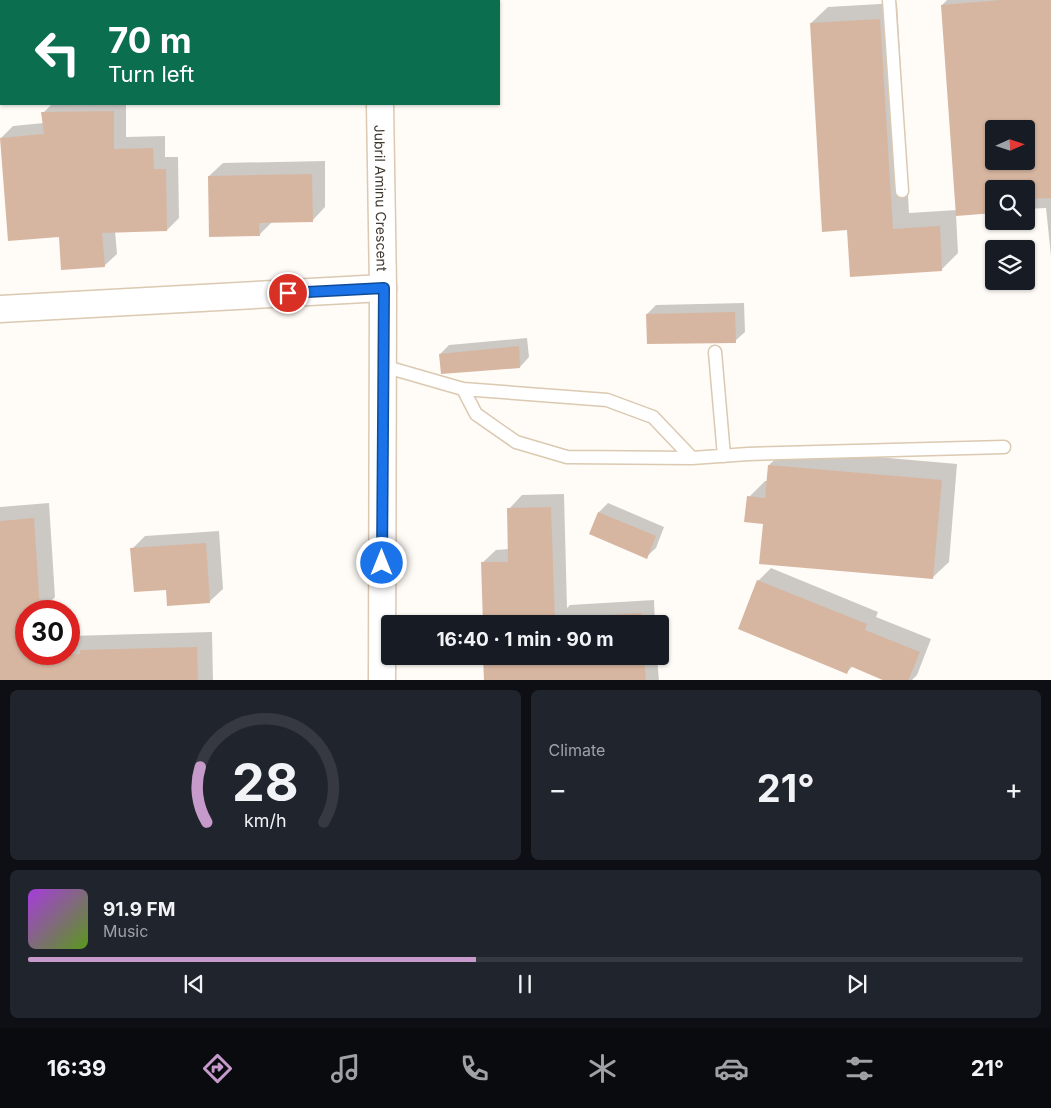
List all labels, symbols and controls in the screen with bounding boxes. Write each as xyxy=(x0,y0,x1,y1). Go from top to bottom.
text: 70 m xyxy=(108,19,192,61)
icon: left xyxy=(25,20,90,85)
text: Turn left xyxy=(108,61,194,87)
north arrow xyxy=(985,120,1035,170)
map controls xyxy=(985,120,1035,290)
street label: Jubril Aminu Crescent xyxy=(372,124,391,272)
button: search xyxy=(985,180,1035,230)
button: layers xyxy=(985,240,1035,290)
pin xyxy=(267,272,309,314)
icon: arrive xyxy=(274,279,302,307)
position arrow xyxy=(355,536,407,588)
speed limit sign: 30 xyxy=(15,600,80,665)
text: 16:40 · 1 min · 90 m xyxy=(436,628,614,651)
text: Climate xyxy=(549,740,605,760)
text: 28 xyxy=(232,751,299,814)
text: 21° xyxy=(757,765,815,811)
text: − xyxy=(549,772,567,806)
text: + xyxy=(1004,772,1023,806)
text: km/h xyxy=(244,810,286,831)
text: 91.9 FM xyxy=(103,898,175,921)
text: Music xyxy=(103,921,148,941)
icon: previous xyxy=(180,970,208,998)
icon: pause xyxy=(511,970,539,998)
icon: next xyxy=(843,970,871,998)
icon: directions xyxy=(200,1051,235,1086)
icon: music xyxy=(328,1051,363,1086)
icon: phone xyxy=(457,1051,492,1086)
icon: climate xyxy=(585,1051,620,1086)
icon: car xyxy=(714,1051,749,1086)
icon: filters xyxy=(842,1051,877,1086)
text: 16:39 xyxy=(47,1055,106,1081)
text: 21° xyxy=(971,1055,1004,1081)

